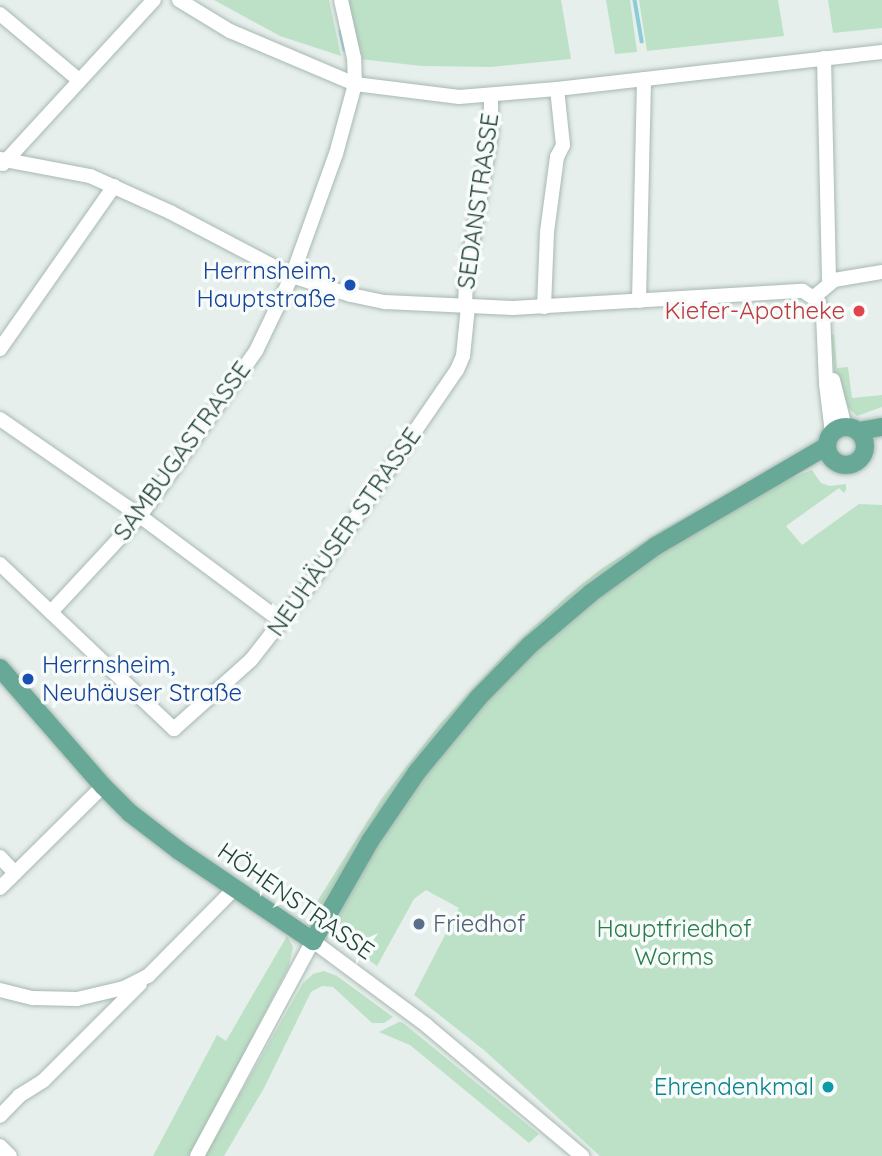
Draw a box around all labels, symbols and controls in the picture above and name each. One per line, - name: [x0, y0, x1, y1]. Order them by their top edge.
- street label: SEDANSTRASSE: [451, 111, 505, 291]
- place label: Herrnsheim, Hauptstraße: [197, 257, 336, 313]
- marker: Herrnsheim, Hauptstraße: [342, 277, 358, 293]
- place label: Kiefer-Apotheke: [664, 297, 845, 325]
- marker: Kiefer-Apotheke: [851, 303, 867, 319]
- street label: SAMBUGASTRASSE: [107, 356, 257, 546]
- street label: NEUHÄUSER STRASSE: [261, 422, 427, 642]
- place label: Herrnsheim, Neuhäuser Straße: [42, 651, 242, 707]
- marker: Herrnsheim, Neuhäuser Straße: [20, 671, 36, 687]
- street label: HÖHENSTRASSE: [212, 836, 380, 966]
- place label: Friedhof: [433, 910, 526, 938]
- park label: Hauptfriedhof Worms: [596, 915, 752, 971]
- marker: Friedhof: [411, 916, 427, 932]
- place label: Ehrendenkmal: [654, 1073, 814, 1101]
- marker: Ehrendenkmal: [820, 1079, 836, 1095]

